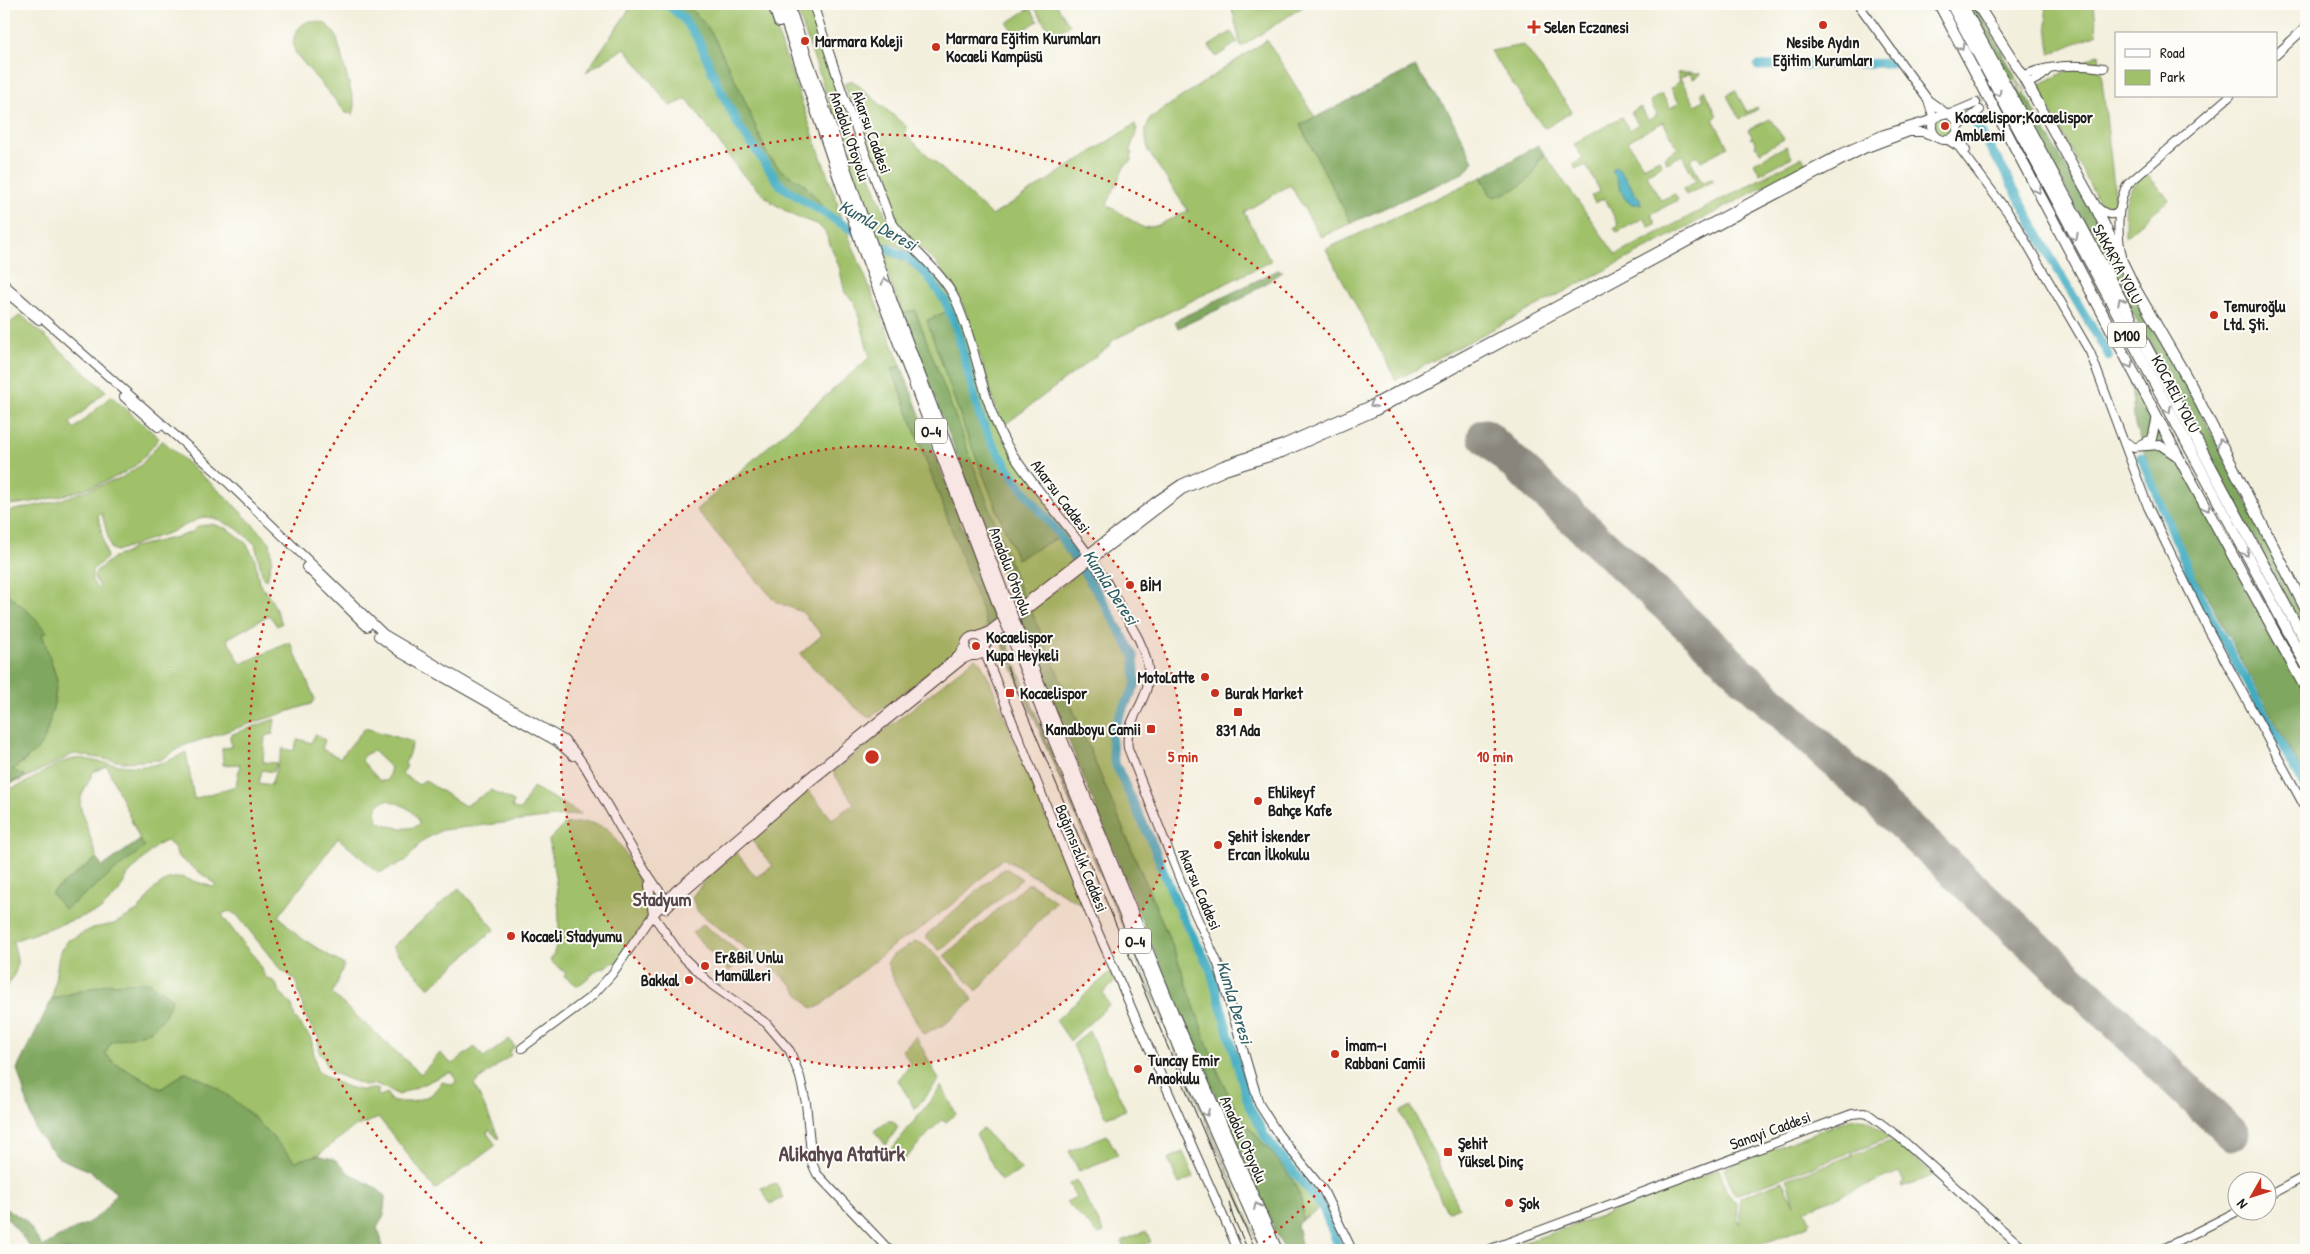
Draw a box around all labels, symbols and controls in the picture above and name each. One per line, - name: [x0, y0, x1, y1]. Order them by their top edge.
- place label: Selen Eczanesi: [1544, 16, 1629, 38]
- marker: Nesibe Aydın Eğitim Kurumları: [1817, 19, 1829, 31]
- marker: Selen Eczanesi: [1528, 21, 1540, 33]
- place label: Marmara Eğitim Kurumları Kocaeli Kampüsü: [946, 27, 1101, 68]
- place label: Marmara Koleji: [815, 30, 903, 52]
- place label: Nesibe Aydın Eğitim Kurumları: [1773, 31, 1873, 72]
- legend: [2115, 32, 2278, 98]
- marker: Marmara Koleji: [799, 35, 811, 47]
- marker: Marmara Eğitim Kurumları Kocaeli Kampüsü: [930, 41, 942, 53]
- one-way arrow: [1955, 42, 1965, 51]
- text: Road: [2160, 42, 2185, 63]
- text: Park: [2160, 66, 2185, 87]
- street label: Akarsu Caddesi: [847, 87, 897, 177]
- street label: Anadolu Otoyolu: [824, 88, 876, 184]
- one-way arrow: [1992, 88, 2002, 97]
- place label: Kocaelispor;Kocaelispor Amblemi: [1955, 106, 2094, 146]
- marker: Kocaelispor;Kocaelispor Amblemi: [1939, 120, 1951, 132]
- one-way arrow: [2032, 185, 2042, 194]
- water label: Kumla Deresi: [835, 193, 923, 258]
- street label: SAKARYA YOLU: [2088, 220, 2148, 308]
- one-way arrow: [2068, 231, 2078, 240]
- one-way arrow: [881, 278, 891, 286]
- place label: Temuroğlu Ltd. Şti.: [2223, 295, 2286, 335]
- one-way arrow: [2117, 298, 2127, 307]
- marker: Temuroğlu Ltd. Şti.: [2208, 309, 2220, 321]
- road number: D100: [2108, 322, 2146, 348]
- street label: KOCAELİ YOLU: [2146, 351, 2206, 437]
- one-way arrow: [2124, 360, 2134, 369]
- one-way arrow: [1369, 398, 1378, 408]
- one-way arrow: [2162, 405, 2172, 414]
- road number: O-4: [915, 418, 947, 444]
- one-way arrow: [2217, 438, 2227, 447]
- street label: Akarsu Caddesi: [1026, 455, 1096, 537]
- one-way arrow: [2200, 503, 2210, 512]
- street label: Anadolu Otoyolu: [984, 524, 1038, 619]
- water label: Kumla Deresi: [1077, 544, 1146, 631]
- one-way arrow: [2239, 548, 2249, 557]
- place label: BİM: [1140, 574, 1162, 596]
- marker: BİM: [1124, 579, 1136, 591]
- place label: Kocaelispor Kupa Heykeli: [986, 626, 1059, 667]
- marker: Kocaelispor Kupa Heykeli: [970, 640, 982, 652]
- place label: MotoLatte: [1137, 666, 1196, 688]
- marker: MotoLatte: [1199, 671, 1211, 683]
- place label: Kocaelispor: [1020, 682, 1088, 705]
- place label: Burak Market: [1225, 682, 1303, 704]
- marker: Kocaelispor: [1004, 687, 1016, 699]
- marker: Burak Market: [1209, 687, 1221, 699]
- marker: 831 Ada: [1232, 706, 1244, 718]
- place label: Kanalboyu Camii: [1046, 718, 1141, 741]
- place label: 831 Ada: [1216, 719, 1261, 741]
- marker: Kanalboyu Camii: [1145, 723, 1157, 735]
- text: 5 min: [1168, 746, 1198, 767]
- text: 10 min: [1477, 746, 1513, 767]
- centre of rings: [863, 748, 881, 766]
- place label: Ehlikeyf Bahçe Kafe: [1268, 781, 1333, 821]
- marker: Ehlikeyf Bahçe Kafe: [1252, 795, 1264, 807]
- street label: Bağımsızlık Caddesi: [1050, 801, 1114, 915]
- place label: Şehit İskender Ercan İlkokulu: [1228, 825, 1311, 865]
- marker: Şehit İskender Ercan İlkokulu: [1212, 839, 1224, 851]
- street label: Akarsu Caddesi: [1173, 845, 1227, 933]
- district label: Stadyum: [633, 886, 691, 913]
- place label: Kocaeli Stadyumu: [521, 925, 623, 948]
- road number: O-4: [1119, 928, 1151, 954]
- marker: Kocaeli Stadyumu: [505, 930, 517, 942]
- place label: Er&Bil Unlu Mamülleri: [715, 946, 784, 986]
- water label: Kumla Deresi: [1211, 957, 1260, 1048]
- marker: Er&Bil Unlu Mamülleri: [699, 960, 711, 972]
- place label: Bakkal: [641, 969, 680, 991]
- marker: Bakkal: [683, 974, 695, 986]
- place label: İmam-ı Rabbani Camii: [1345, 1034, 1426, 1074]
- marker: İmam-ı Rabbani Camii: [1329, 1048, 1341, 1060]
- place label: Tuncay Emir Anaokulu: [1147, 1049, 1221, 1089]
- marker: Tuncay Emir Anaokulu: [1132, 1063, 1144, 1075]
- street label: Anadolu Otoyolu: [1215, 1092, 1273, 1187]
- street label: Sanayi Caddesi: [1726, 1105, 1814, 1155]
- one-way arrow: [1200, 1108, 1211, 1117]
- place label: Şehit Yüksel Dinç: [1458, 1132, 1524, 1172]
- district label: Alikahya Atatürk: [779, 1139, 905, 1169]
- marker: Şehit Yüksel Dinç: [1442, 1146, 1454, 1158]
- north arrow: [2228, 1172, 2278, 1222]
- place label: Şok: [1519, 1192, 1540, 1214]
- text: N: [2231, 1195, 2251, 1213]
- marker: Şok: [1503, 1197, 1515, 1209]
- one-way arrow: [1253, 1202, 1264, 1211]

